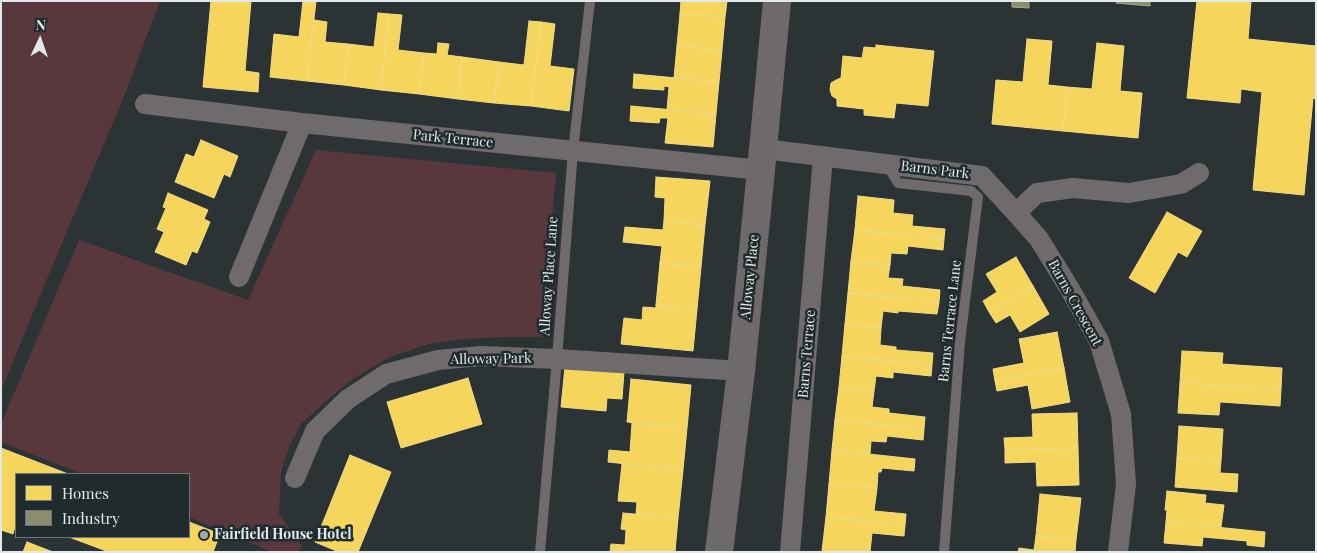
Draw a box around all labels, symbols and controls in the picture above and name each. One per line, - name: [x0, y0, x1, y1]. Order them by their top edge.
- north arrow: [15, 15, 65, 65]
- text: N: [35, 15, 46, 34]
- street label: Park Terrace: [412, 126, 494, 152]
- street label: Barns Park: [900, 157, 970, 183]
- street label: Alloway Place Lane: [536, 216, 562, 336]
- street label: Alloway Place: [737, 234, 763, 320]
- street label: Barns Crescent: [1044, 257, 1106, 349]
- street label: Barns Terrace Lane: [935, 259, 965, 383]
- street label: Barns Terrace: [795, 309, 819, 399]
- street label: Alloway Park: [450, 350, 532, 368]
- legend: [15, 473, 190, 538]
- text: Homes: [62, 483, 109, 503]
- text: Industry: [62, 508, 120, 528]
- place label: Fairfield House Hotel: [214, 527, 352, 543]
- marker: Fairfield House Hotel: [198, 529, 210, 541]

